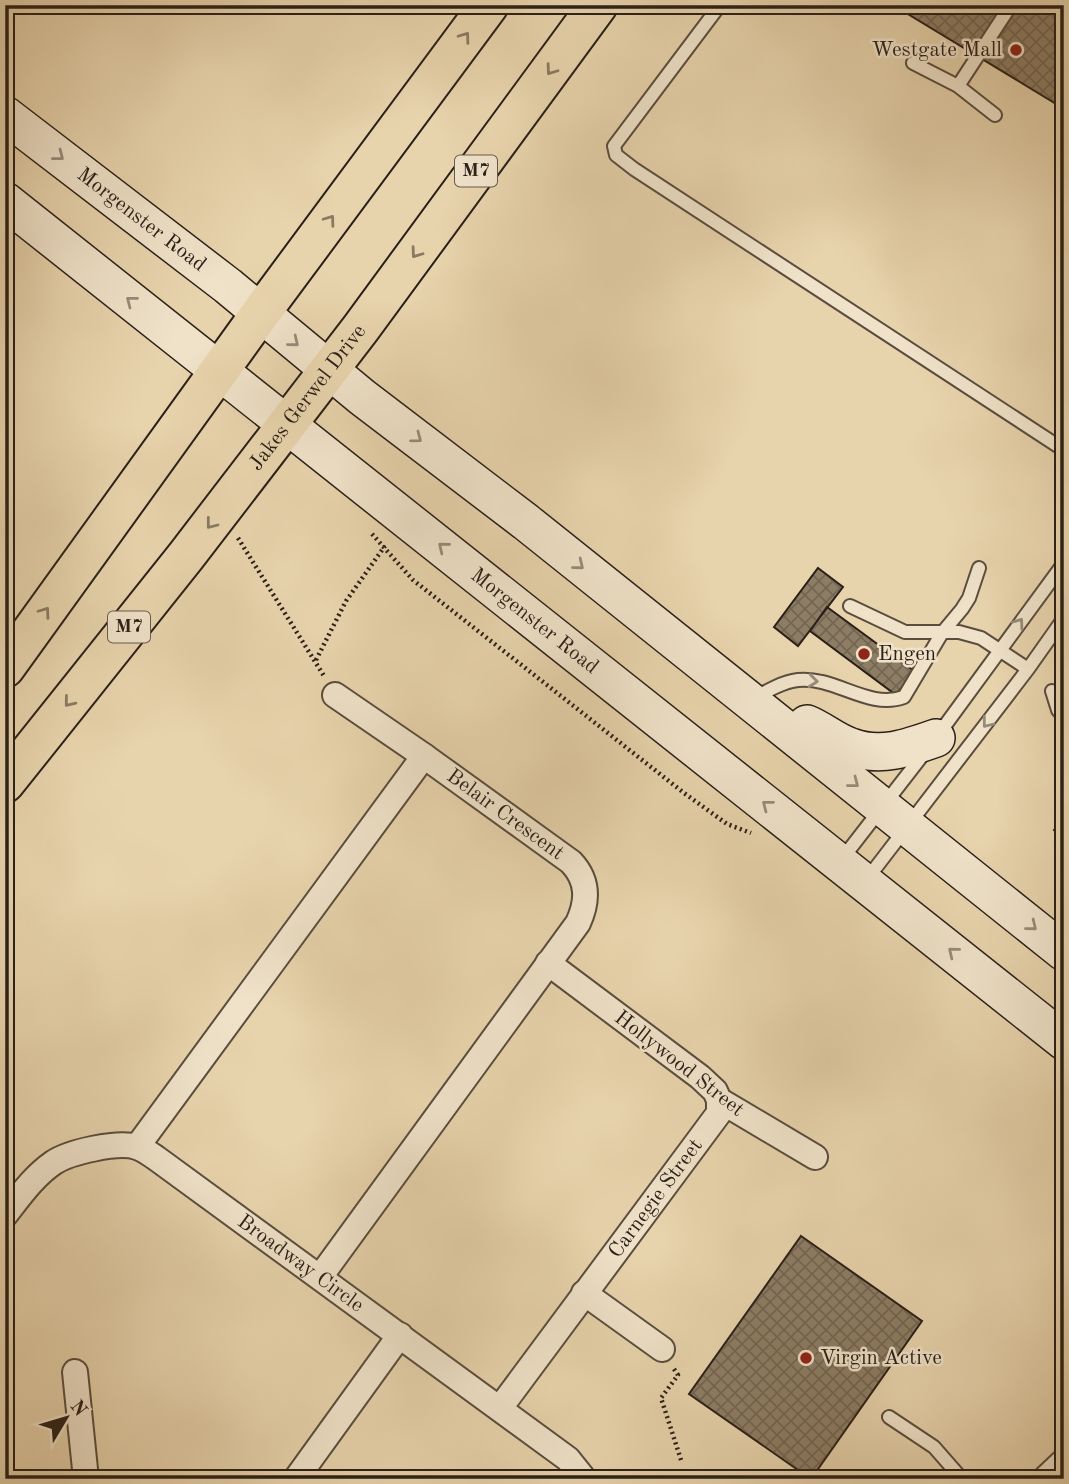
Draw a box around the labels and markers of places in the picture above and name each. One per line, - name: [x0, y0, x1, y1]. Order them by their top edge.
- place label: Westgate Mall: [872, 40, 1002, 61]
- marker: Westgate Mall: [1008, 42, 1024, 58]
- place label: Engen: [878, 644, 936, 665]
- marker: Engen: [856, 646, 872, 662]
- place label: Virgin Active: [820, 1348, 942, 1369]
- marker: Virgin Active: [798, 1350, 814, 1366]

